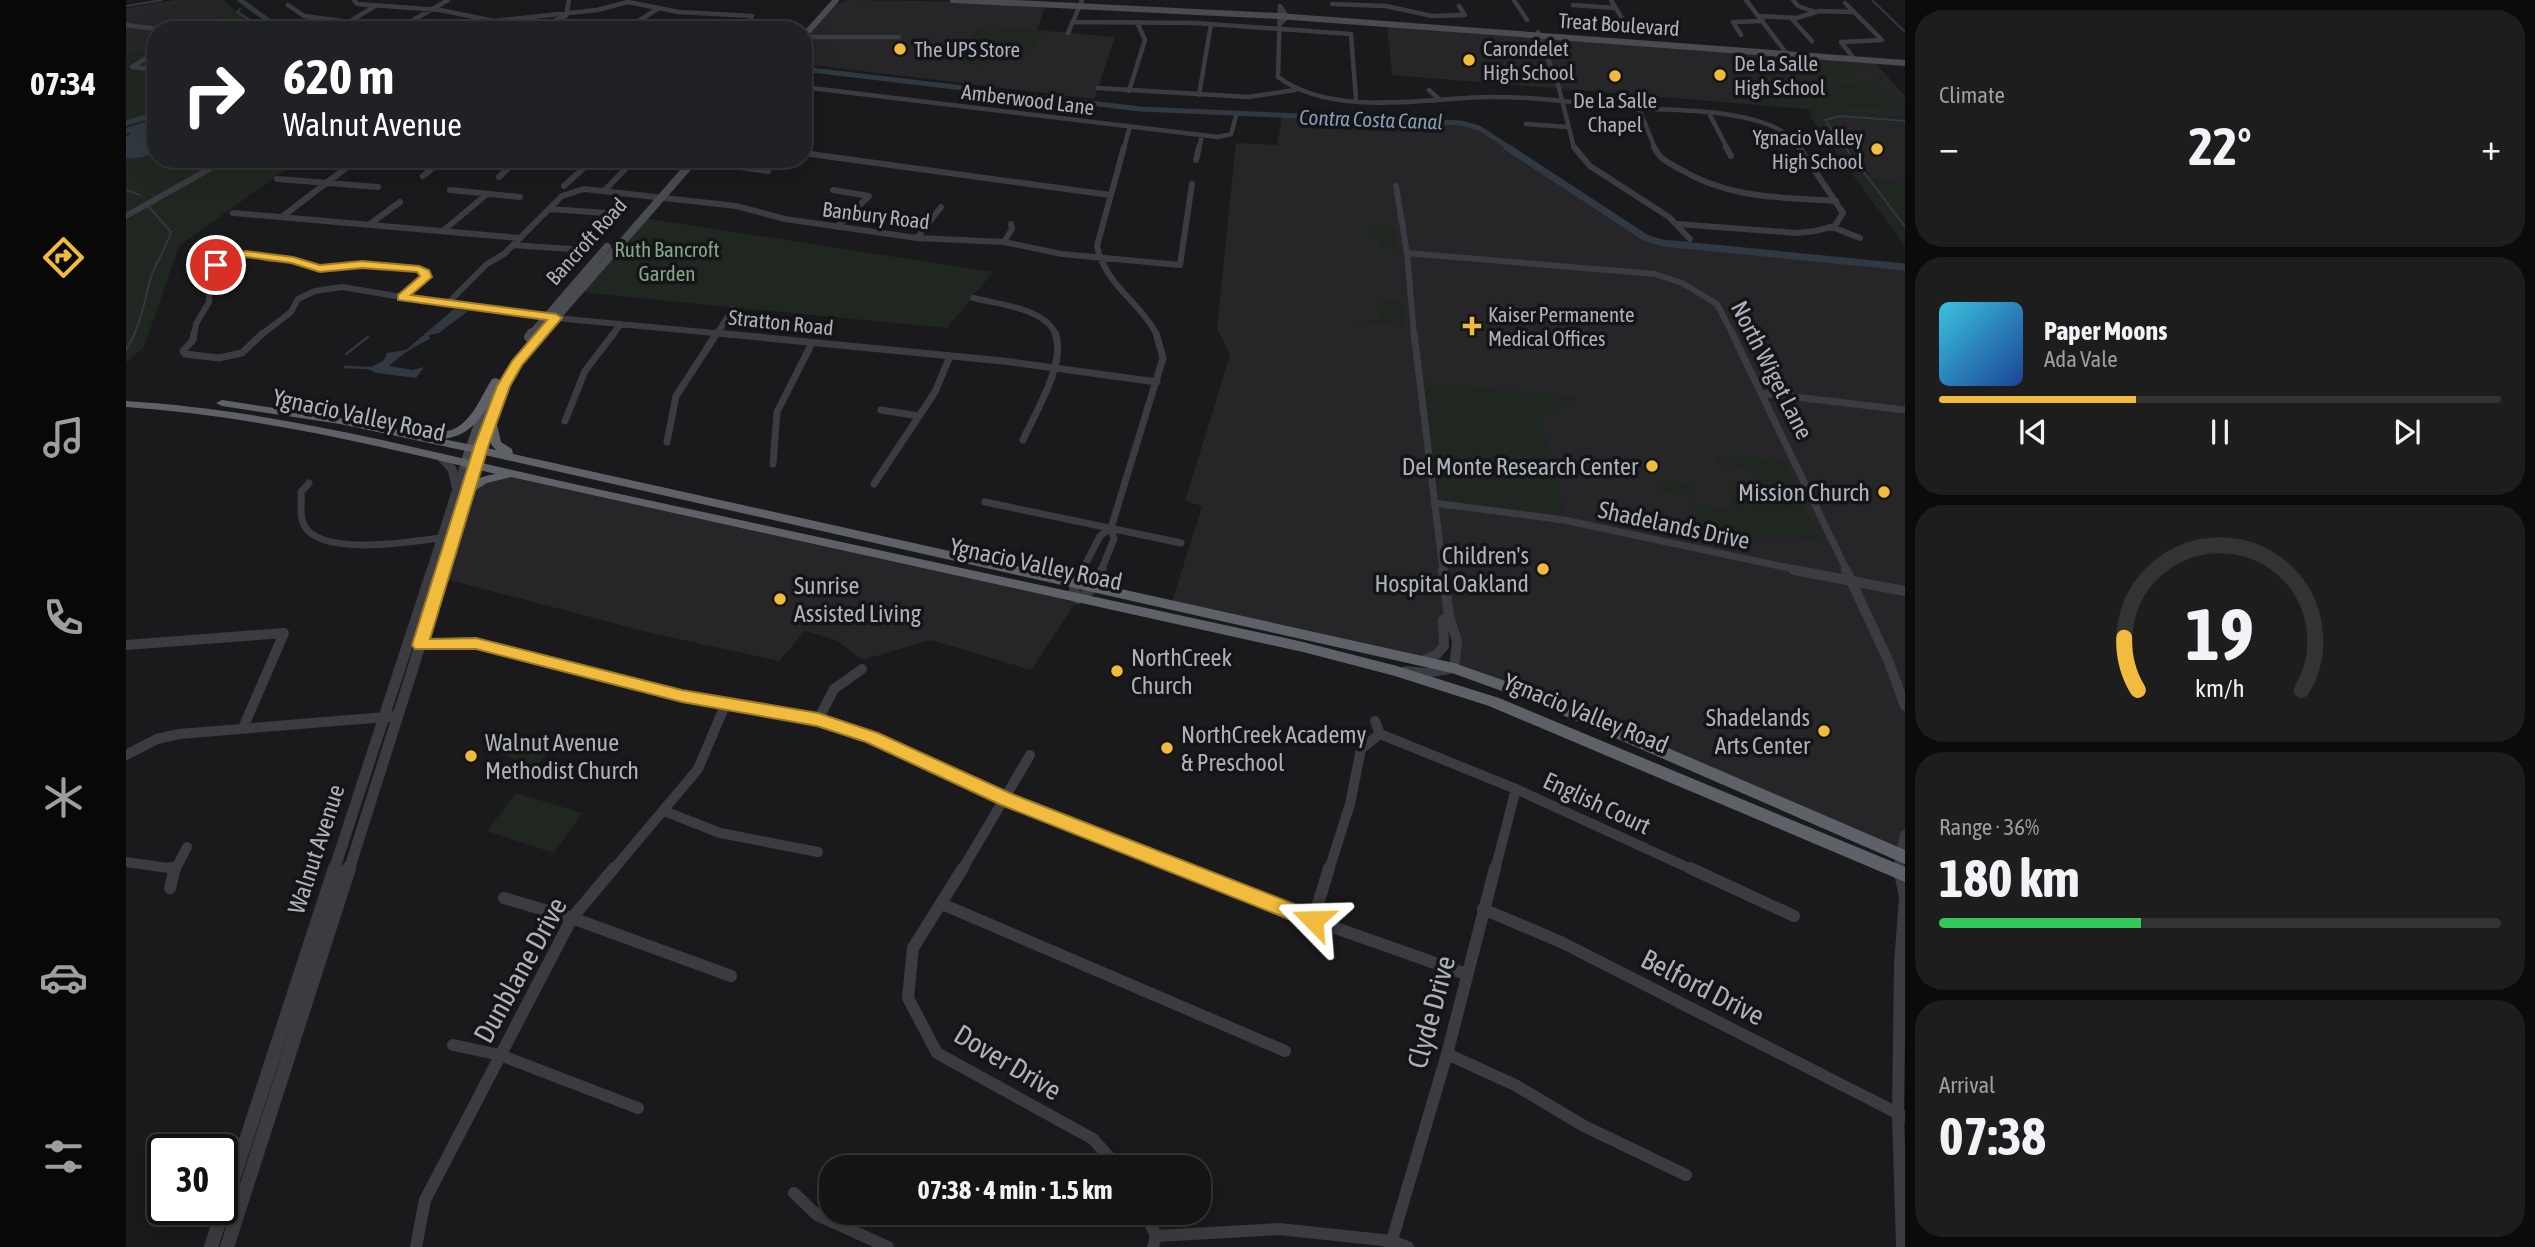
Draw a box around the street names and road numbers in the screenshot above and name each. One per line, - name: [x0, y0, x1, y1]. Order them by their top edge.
- street label: Treat Boulevard: [1558, 8, 1680, 40]
- street label: Amberwood Lane: [960, 79, 1096, 119]
- street label: Bancroft Road: [541, 193, 631, 289]
- street label: Banbury Road: [821, 197, 931, 233]
- street label: North Wiget Lane: [1726, 297, 1818, 443]
- street label: Stratton Road: [727, 305, 835, 339]
- street label: Ygnacio Valley Road: [270, 384, 448, 446]
- street label: Shadelands Drive: [1596, 496, 1752, 554]
- street label: Ygnacio Valley Road: [947, 533, 1125, 595]
- street label: Ygnacio Valley Road: [1500, 668, 1672, 758]
- street label: English Court: [1539, 766, 1655, 840]
- street label: Walnut Avenue: [282, 781, 350, 917]
- street label: Dunblane Drive: [467, 892, 573, 1048]
- street label: Belford Drive: [1636, 942, 1770, 1032]
- street label: Clyde Drive: [1401, 952, 1461, 1072]
- street label: Dover Drive: [949, 1018, 1067, 1106]

